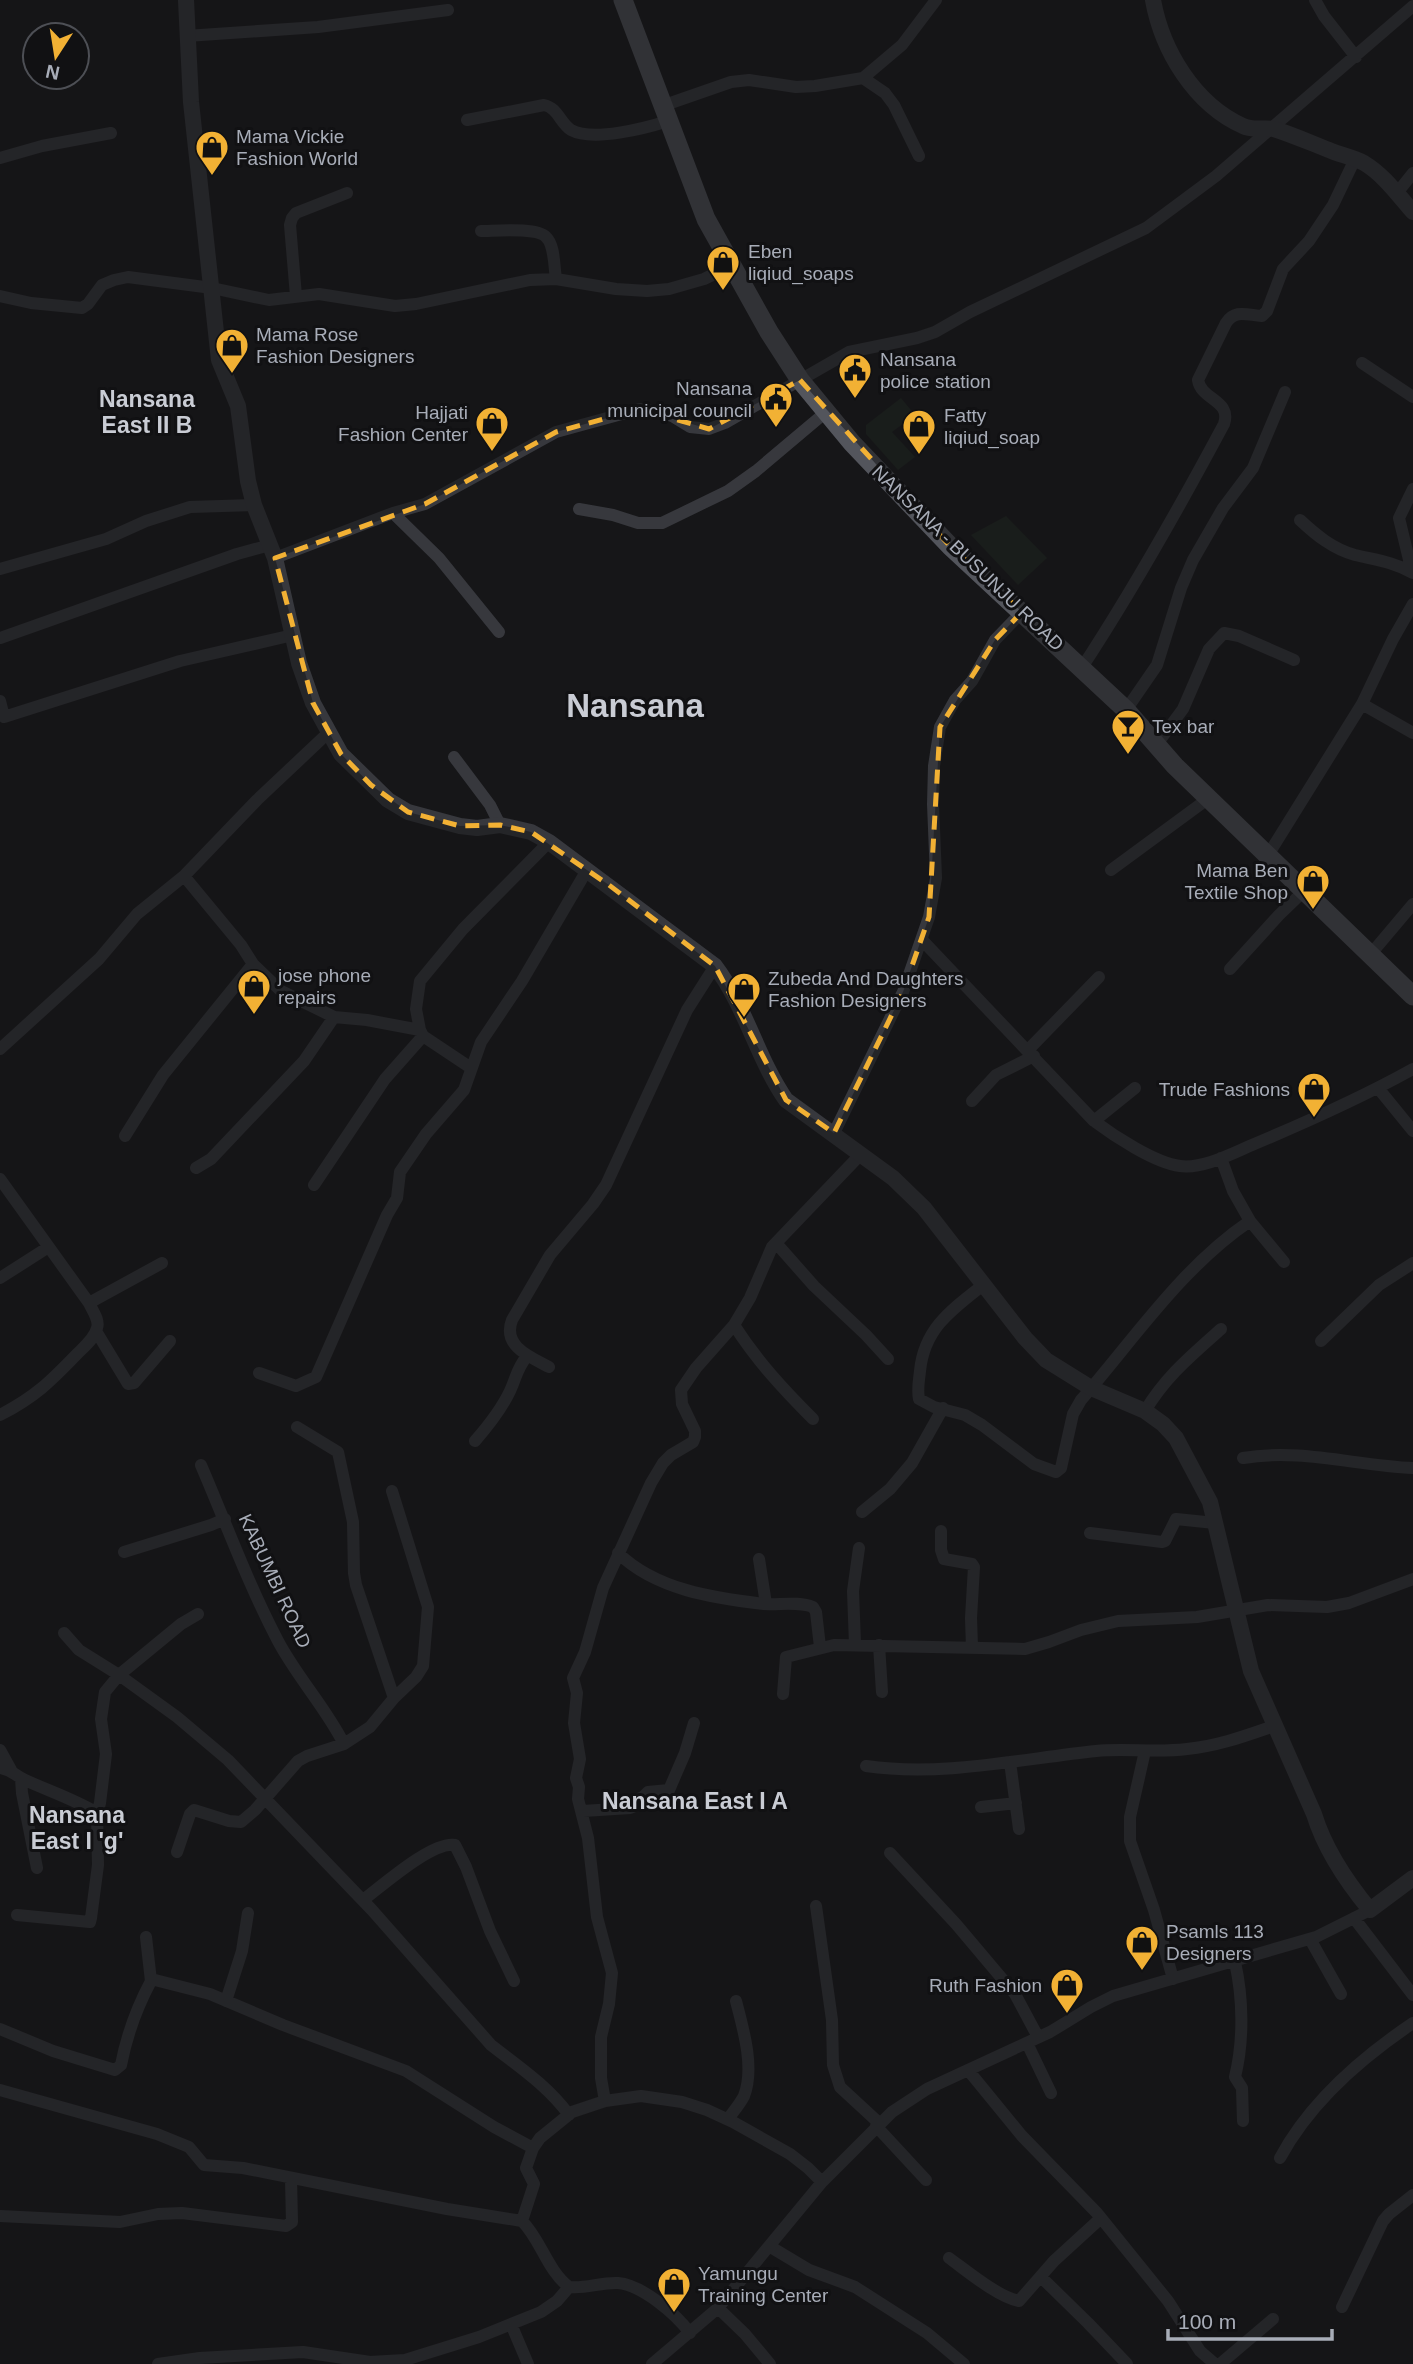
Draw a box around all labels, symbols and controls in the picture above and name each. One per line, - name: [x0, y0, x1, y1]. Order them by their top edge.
- north arrow: [21, 21, 91, 91]
- text: N: [44, 60, 61, 84]
- place label: Mama Vickie Fashion World: [236, 126, 358, 169]
- shop icon: Mama Vickie Fashion World: [193, 128, 231, 177]
- place label: Eben liqiud_soaps: [748, 241, 854, 285]
- shop icon: Eben liqiud_soaps: [704, 243, 742, 292]
- place label: Mama Rose Fashion Designers: [256, 324, 414, 367]
- shop icon: Mama Rose Fashion Designers: [213, 326, 251, 375]
- place label: Nansana police station: [880, 349, 991, 392]
- public building icon: Nansana police station: [836, 351, 874, 400]
- place label: Nansana municipal council: [607, 378, 752, 421]
- public building icon: Nansana municipal council: [757, 380, 795, 429]
- district label: Nansana East II B: [99, 386, 195, 438]
- place label: Hajjati Fashion Center: [338, 402, 469, 445]
- shop icon: Hajjati Fashion Center: [473, 404, 511, 453]
- place label: Fatty liqiud_soap: [944, 405, 1040, 449]
- shop icon: Fatty liqiud_soap: [900, 407, 938, 456]
- street label: NANSANA - BUSUNJU ROAD: [868, 461, 1068, 655]
- district label: Nansana: [566, 687, 704, 724]
- bar icon: Tex bar: [1109, 707, 1147, 756]
- place label: Tex bar: [1152, 716, 1215, 737]
- place label: Mama Ben Textile Shop: [1184, 860, 1288, 903]
- shop icon: Mama Ben Textile Shop: [1294, 862, 1332, 911]
- place label: jose phone repairs: [277, 965, 371, 1008]
- shop icon: jose phone repairs: [235, 967, 273, 1016]
- place label: Zubeda And Daughters Fashion Designers: [768, 968, 963, 1011]
- shop icon: Zubeda And Daughters Fashion Designers: [725, 970, 763, 1019]
- shop icon: Trude Fashions: [1295, 1070, 1333, 1119]
- place label: Trude Fashions: [1159, 1079, 1290, 1100]
- street label: KABUMBI ROAD: [235, 1511, 315, 1651]
- district label: Nansana East I A: [602, 1788, 788, 1814]
- district label: Nansana East I 'g': [29, 1802, 125, 1854]
- place label: Psamls 113 Designers: [1166, 1921, 1264, 1964]
- shop icon: Psamls 113 Designers: [1123, 1923, 1161, 1972]
- shop icon: Ruth Fashion: [1048, 1966, 1086, 2015]
- place label: Ruth Fashion: [929, 1975, 1042, 1996]
- place label: Yamungu Training Center: [698, 2263, 829, 2306]
- shop icon: Yamungu Training Center: [655, 2265, 693, 2314]
- scale bar: [1168, 2298, 1332, 2342]
- text: 100 m: [1178, 2310, 1236, 2333]

